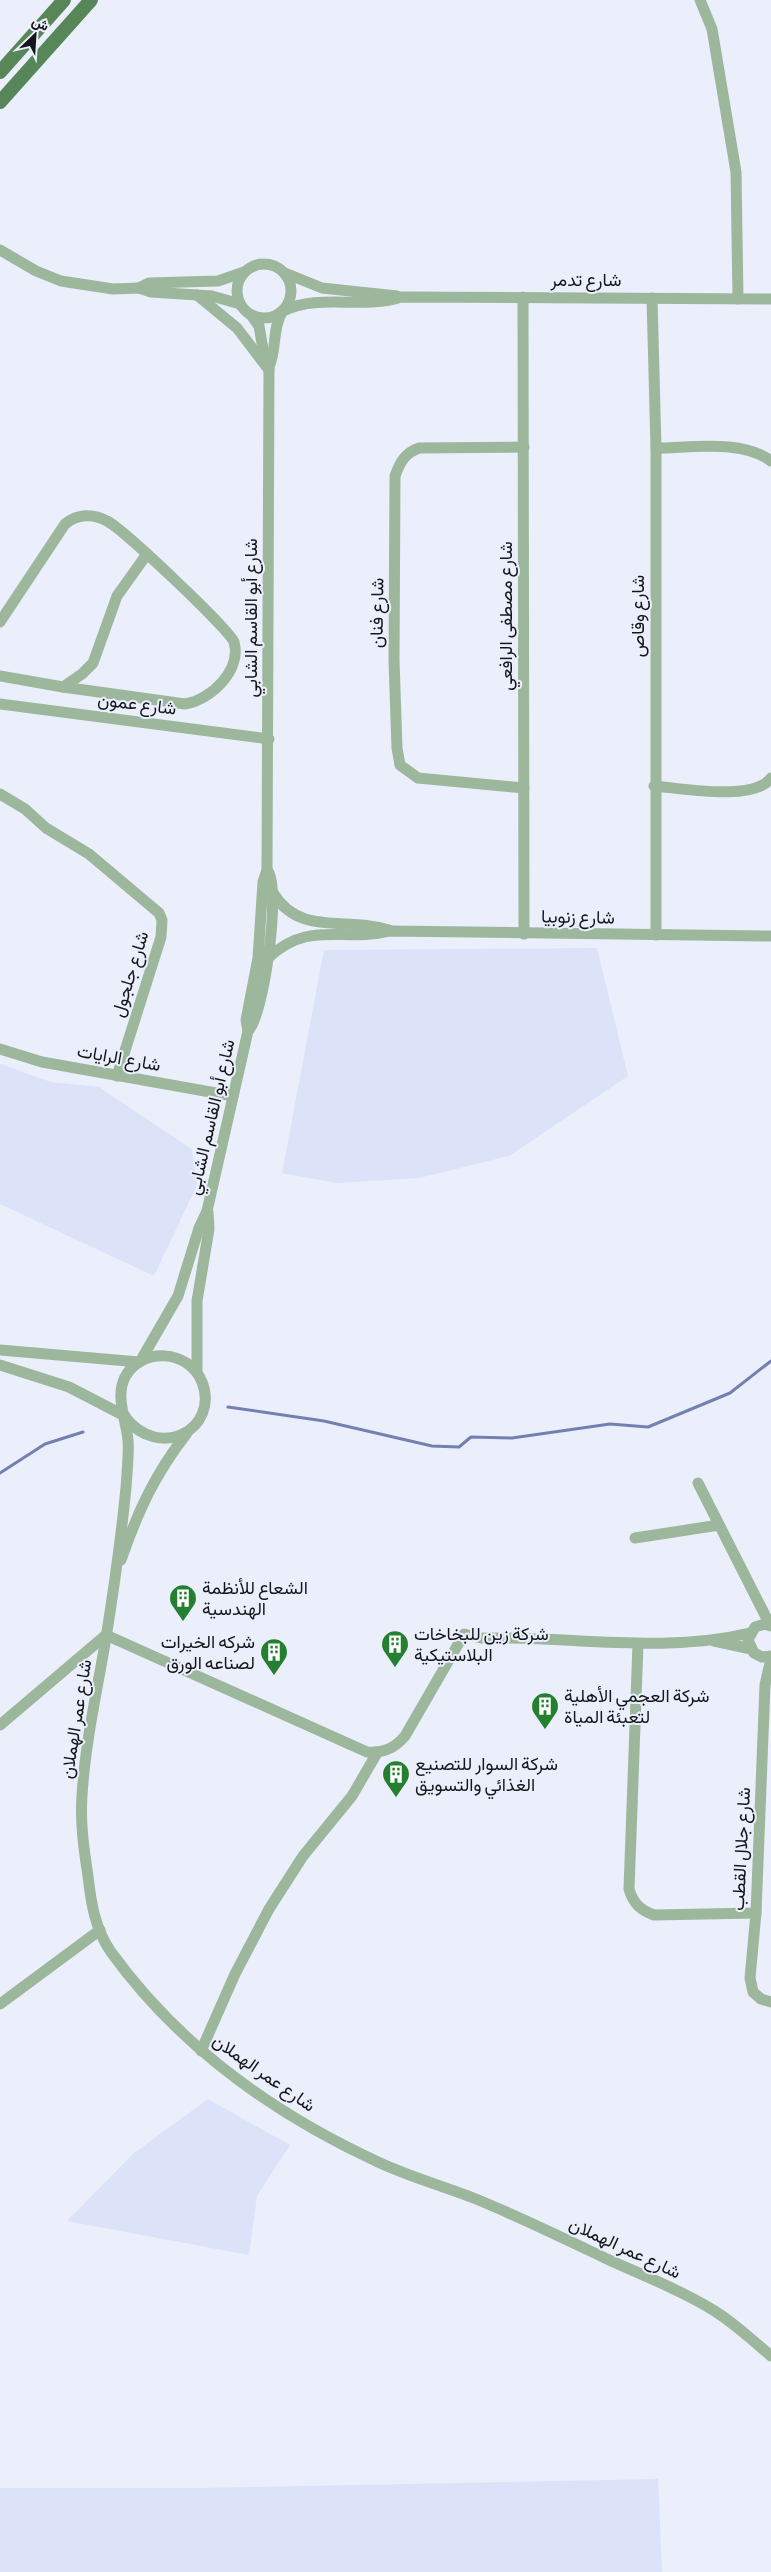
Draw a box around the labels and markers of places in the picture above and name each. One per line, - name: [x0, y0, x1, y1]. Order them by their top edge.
- place label: الشعاع للأنظمة الهندسية: [202, 1578, 308, 1620]
- building icon: الشعاع للأنظمة الهندسية: [168, 1583, 198, 1622]
- place label: شركة زين للبخاخات البلاستيكية: [414, 1626, 549, 1665]
- building icon: شركة زين للبخاخات البلاستيكية: [380, 1629, 410, 1668]
- place label: شركه الخيرات لصناعه الورق: [161, 1634, 255, 1674]
- building icon: شركه الخيرات لصناعه الورق: [259, 1637, 289, 1676]
- place label: شركة العجمي الأهلية لتعبئة المياة: [564, 1686, 709, 1727]
- building icon: شركة العجمي الأهلية لتعبئة المياة: [530, 1691, 560, 1730]
- place label: شركة السوار للتصنيع الغذائي والتسويق: [415, 1756, 558, 1800]
- building icon: شركة السوار للتصنيع الغذائي والتسويق: [381, 1759, 411, 1798]

